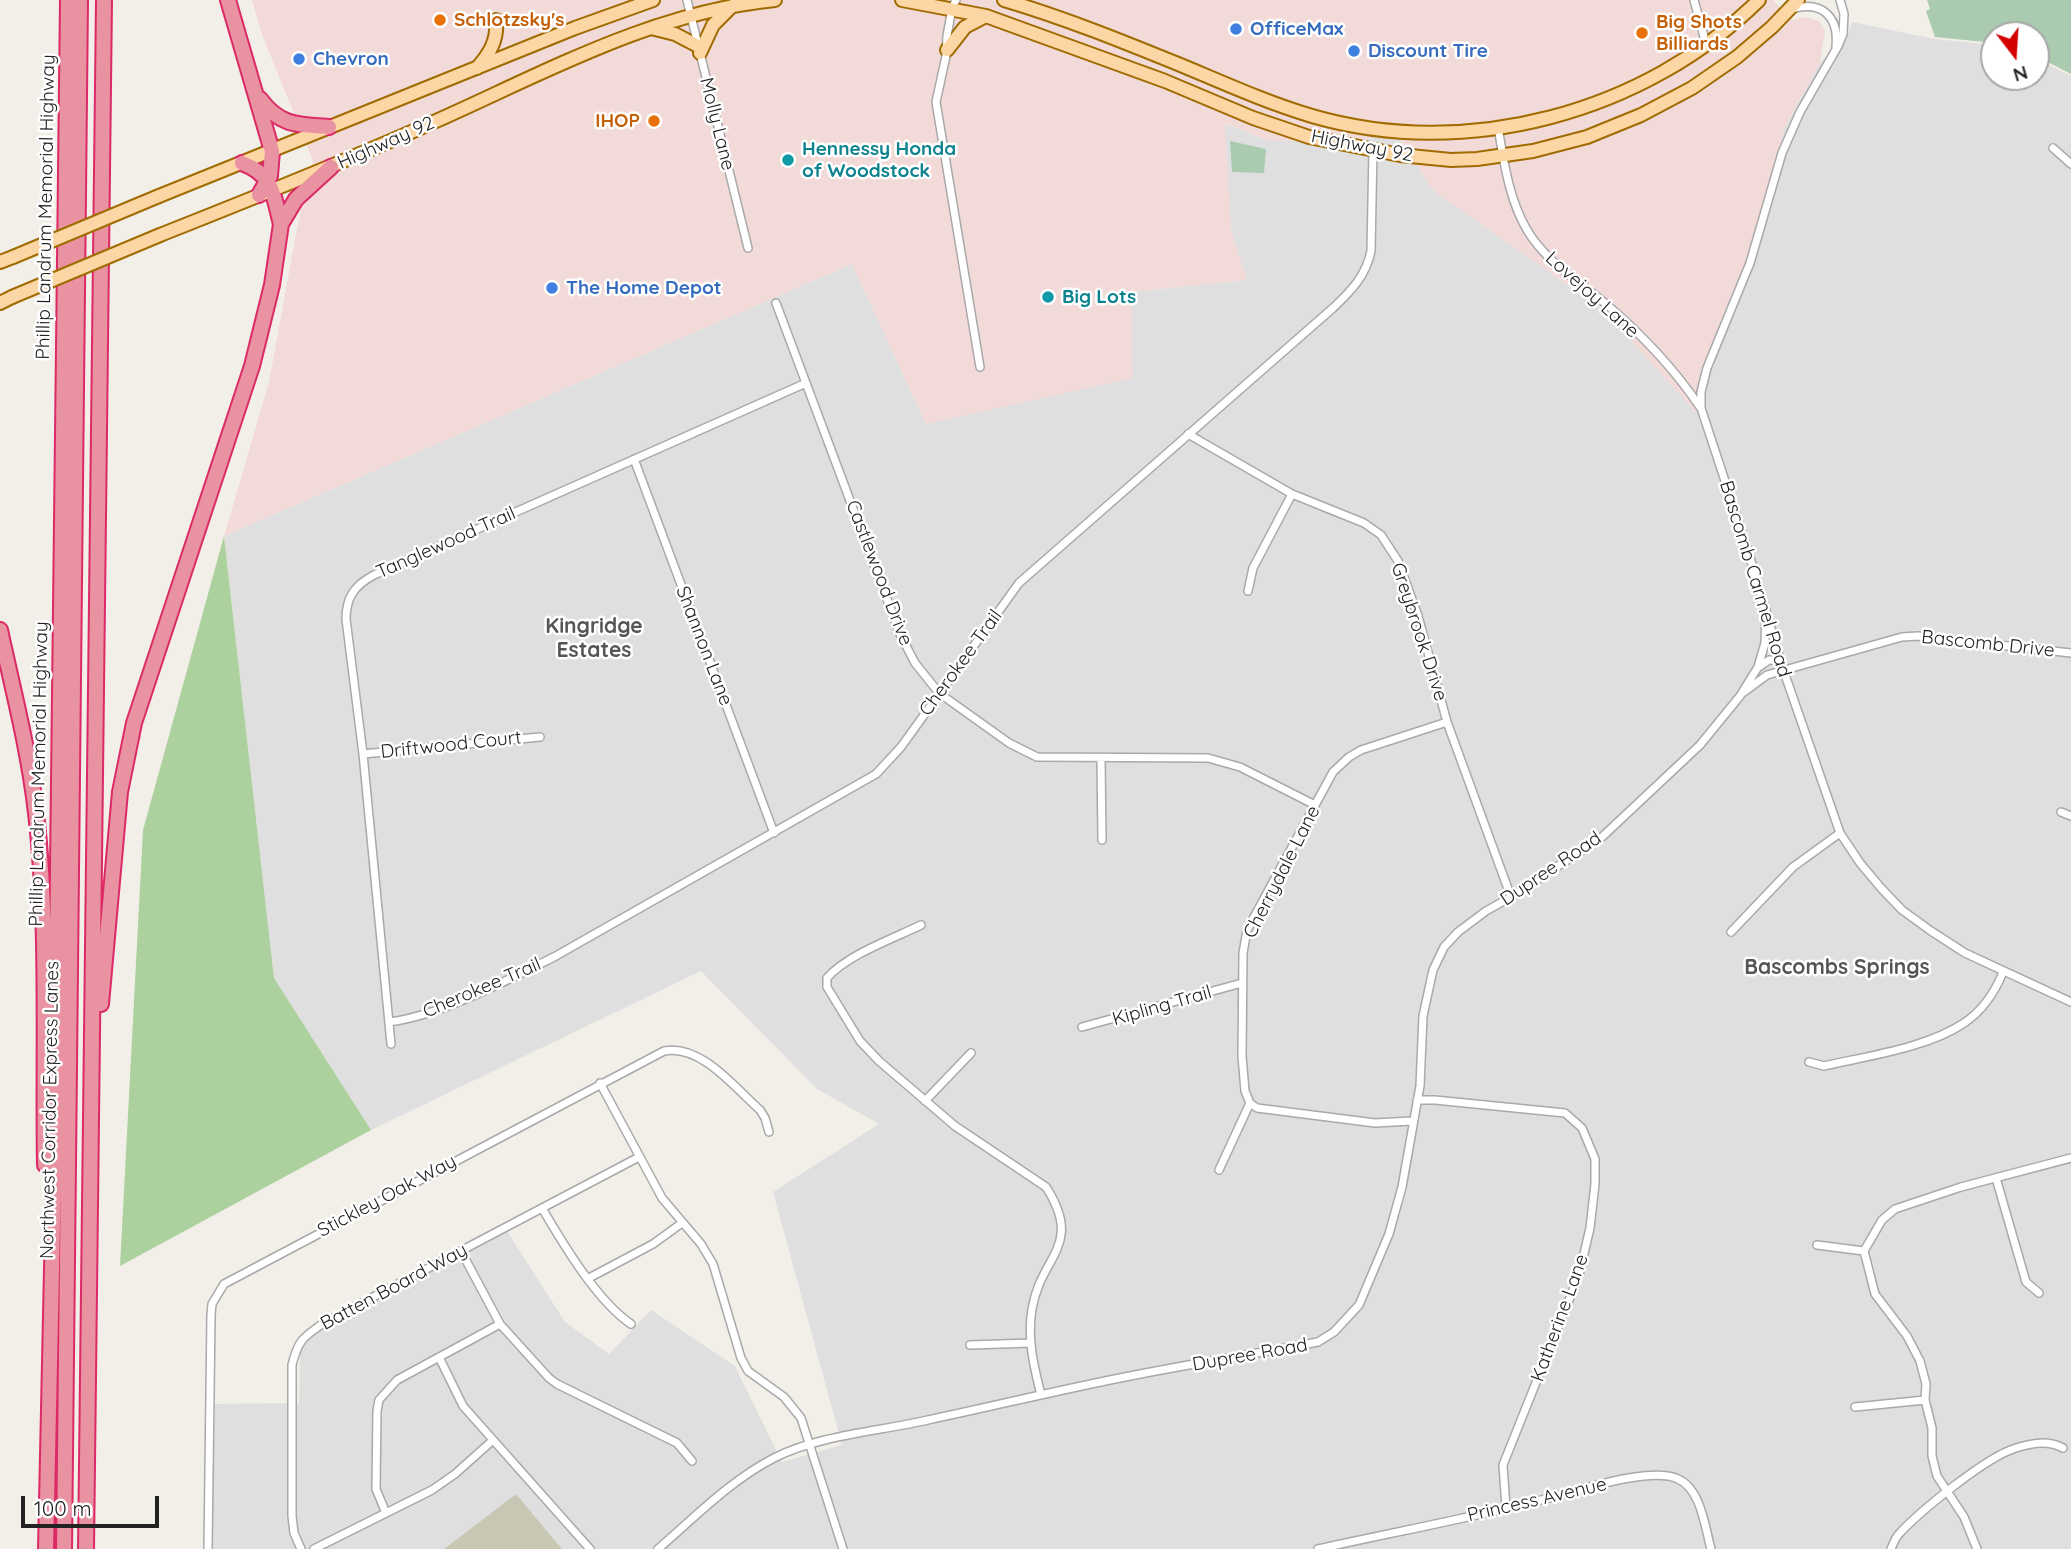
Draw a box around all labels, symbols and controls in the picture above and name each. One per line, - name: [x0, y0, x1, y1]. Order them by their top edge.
- place label: Schlotzsky's: [454, 9, 564, 31]
- place label: Big Shots Billiards: [1656, 11, 1742, 55]
- marker: Schlotzsky's: [432, 12, 448, 28]
- place label: OfficeMax: [1250, 18, 1343, 40]
- marker: OfficeMax: [1228, 21, 1244, 37]
- north arrow: [1980, 21, 2050, 91]
- marker: Big Shots Billiards: [1634, 25, 1650, 41]
- place label: Discount Tire: [1368, 40, 1488, 62]
- marker: Discount Tire: [1346, 43, 1362, 59]
- place label: Chevron: [313, 48, 389, 70]
- marker: Chevron: [291, 51, 307, 67]
- street label: Phillip Landrum Memorial Highway: [32, 54, 60, 360]
- text: N: [2010, 61, 2031, 88]
- street label: Molly Lane: [694, 75, 740, 173]
- place label: IHOP: [595, 110, 640, 132]
- street label: Highway 92: [334, 112, 438, 174]
- marker: IHOP: [646, 113, 662, 129]
- street label: Highway 92: [1309, 125, 1415, 167]
- place label: Hennessy Honda of Woodstock: [802, 138, 956, 182]
- marker: Hennessy Honda of Woodstock: [780, 152, 796, 168]
- street label: Lovejoy Lane: [1540, 247, 1644, 343]
- place label: The Home Depot: [566, 277, 722, 299]
- marker: The Home Depot: [544, 280, 560, 296]
- place label: Big Lots: [1062, 286, 1136, 308]
- marker: Big Lots: [1040, 289, 1056, 305]
- street label: Bascomb Carmel Road: [1714, 478, 1796, 680]
- street label: Castlewood Drive: [841, 497, 917, 649]
- street label: Tanglewood Trail: [373, 502, 519, 584]
- street label: Greybrook Drive: [1386, 560, 1452, 704]
- street label: Shannon Lane: [671, 583, 737, 709]
- street label: Cherokee Trail: [915, 605, 1007, 721]
- district label: Kingridge Estates: [545, 614, 643, 664]
- street label: Phillip Landrum Memorial Highway: [25, 621, 53, 927]
- street label: Bascomb Drive: [1920, 626, 2056, 662]
- street label: Driftwood Court: [379, 726, 523, 764]
- street label: Cherrydale Lane: [1239, 802, 1325, 942]
- street label: Dupree Road: [1496, 827, 1606, 911]
- street label: Cherokee Trail: [420, 953, 544, 1023]
- district label: Bascombs Springs: [1744, 955, 1930, 981]
- street label: Northwest Corridor Express Lanes: [36, 961, 64, 1259]
- street label: Kipling Trail: [1110, 981, 1214, 1031]
- street label: Stickley Oak Way: [314, 1150, 460, 1242]
- street label: Batten Board Way: [317, 1239, 471, 1335]
- street label: Katherine Lane: [1526, 1251, 1594, 1385]
- street label: Dupree Road: [1191, 1334, 1309, 1376]
- street label: Princess Avenue: [1465, 1473, 1609, 1527]
- scale bar: [24, 1482, 163, 1526]
- text: 100 m: [34, 1495, 92, 1521]

